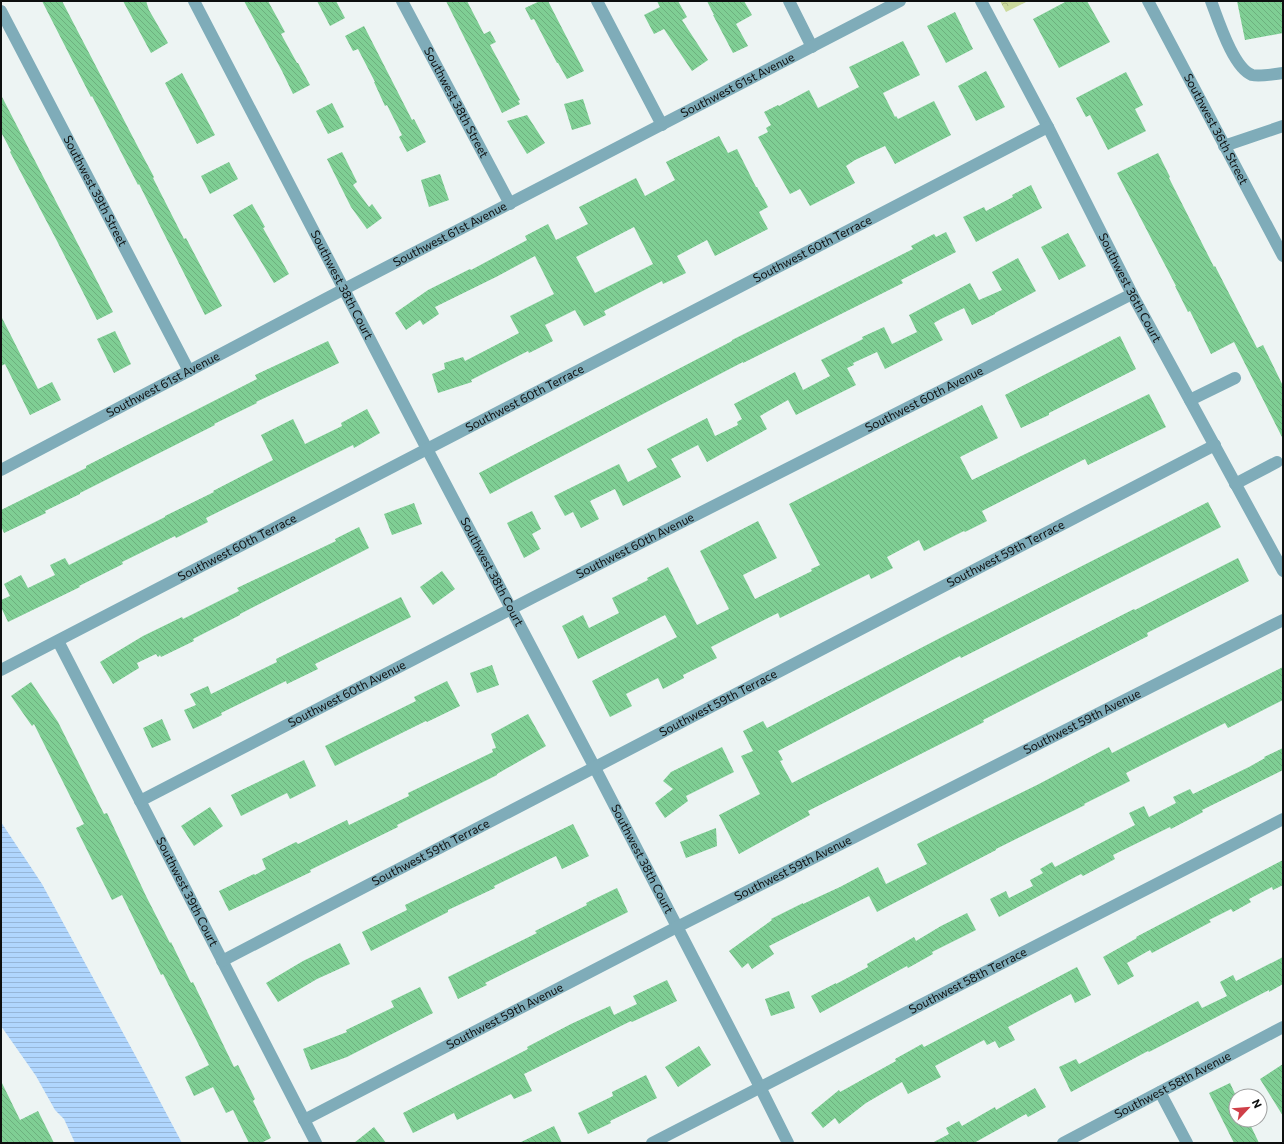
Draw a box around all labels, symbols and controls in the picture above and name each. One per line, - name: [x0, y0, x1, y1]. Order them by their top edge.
- street label: Southwest 38th Street: [422, 44, 492, 160]
- street label: Southwest 61st Avenue: [678, 49, 796, 120]
- street label: Southwest 36th Street: [1182, 71, 1252, 186]
- street label: Southwest 39th Street: [61, 133, 131, 248]
- street label: Southwest 61st Avenue: [390, 198, 509, 269]
- street label: Southwest 60th Terrace: [750, 212, 873, 285]
- street label: Southwest 38th Court: [308, 227, 377, 341]
- street label: Southwest 36th Court: [1096, 230, 1165, 344]
- street label: Southwest 61st Avenue: [103, 348, 221, 419]
- street label: Southwest 60th Terrace: [463, 361, 586, 434]
- street label: Southwest 60th Avenue: [862, 363, 985, 434]
- street label: Southwest 60th Avenue: [573, 509, 696, 581]
- street label: Southwest 60th Terrace: [175, 510, 298, 583]
- street label: Southwest 38th Court: [458, 515, 527, 628]
- street label: Southwest 59th Terrace: [944, 517, 1066, 589]
- street label: Southwest 60th Avenue: [285, 657, 408, 729]
- street label: Southwest 59th Terrace: [656, 666, 779, 739]
- street label: Southwest 59th Avenue: [1021, 685, 1142, 756]
- street label: Southwest 38th Court: [609, 802, 677, 916]
- street label: Southwest 59th Terrace: [369, 815, 491, 888]
- street label: Southwest 59th Avenue: [732, 832, 853, 903]
- street label: Southwest 39th Court: [154, 834, 222, 948]
- street label: Southwest 58th Terrace: [906, 944, 1029, 1016]
- street label: Southwest 59th Avenue: [444, 979, 565, 1051]
- street label: Southwest 58th Avenue: [1112, 1048, 1233, 1121]
- north arrow: [1228, 1088, 1268, 1128]
- text: N: [1250, 1097, 1265, 1110]

